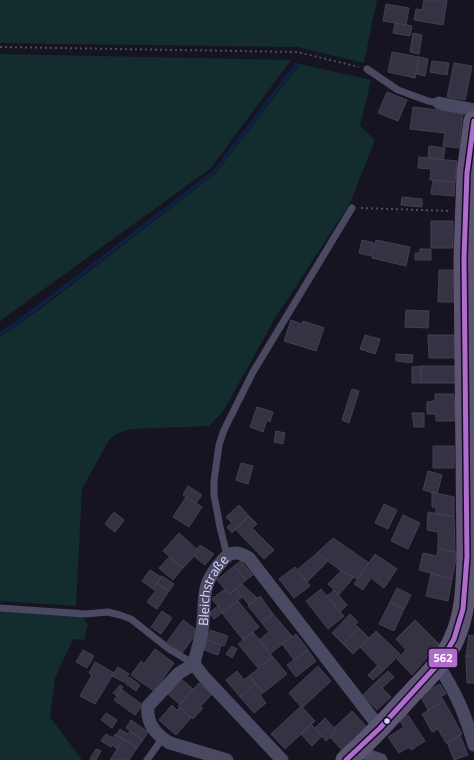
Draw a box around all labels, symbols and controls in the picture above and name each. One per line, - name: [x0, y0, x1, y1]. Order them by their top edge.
- street label: Bleichstraße: [194, 551, 233, 627]
- line badge: 562: [428, 648, 458, 668]
- text: 562: [434, 650, 452, 665]
- unlabelled marker: [382, 716, 392, 726]

